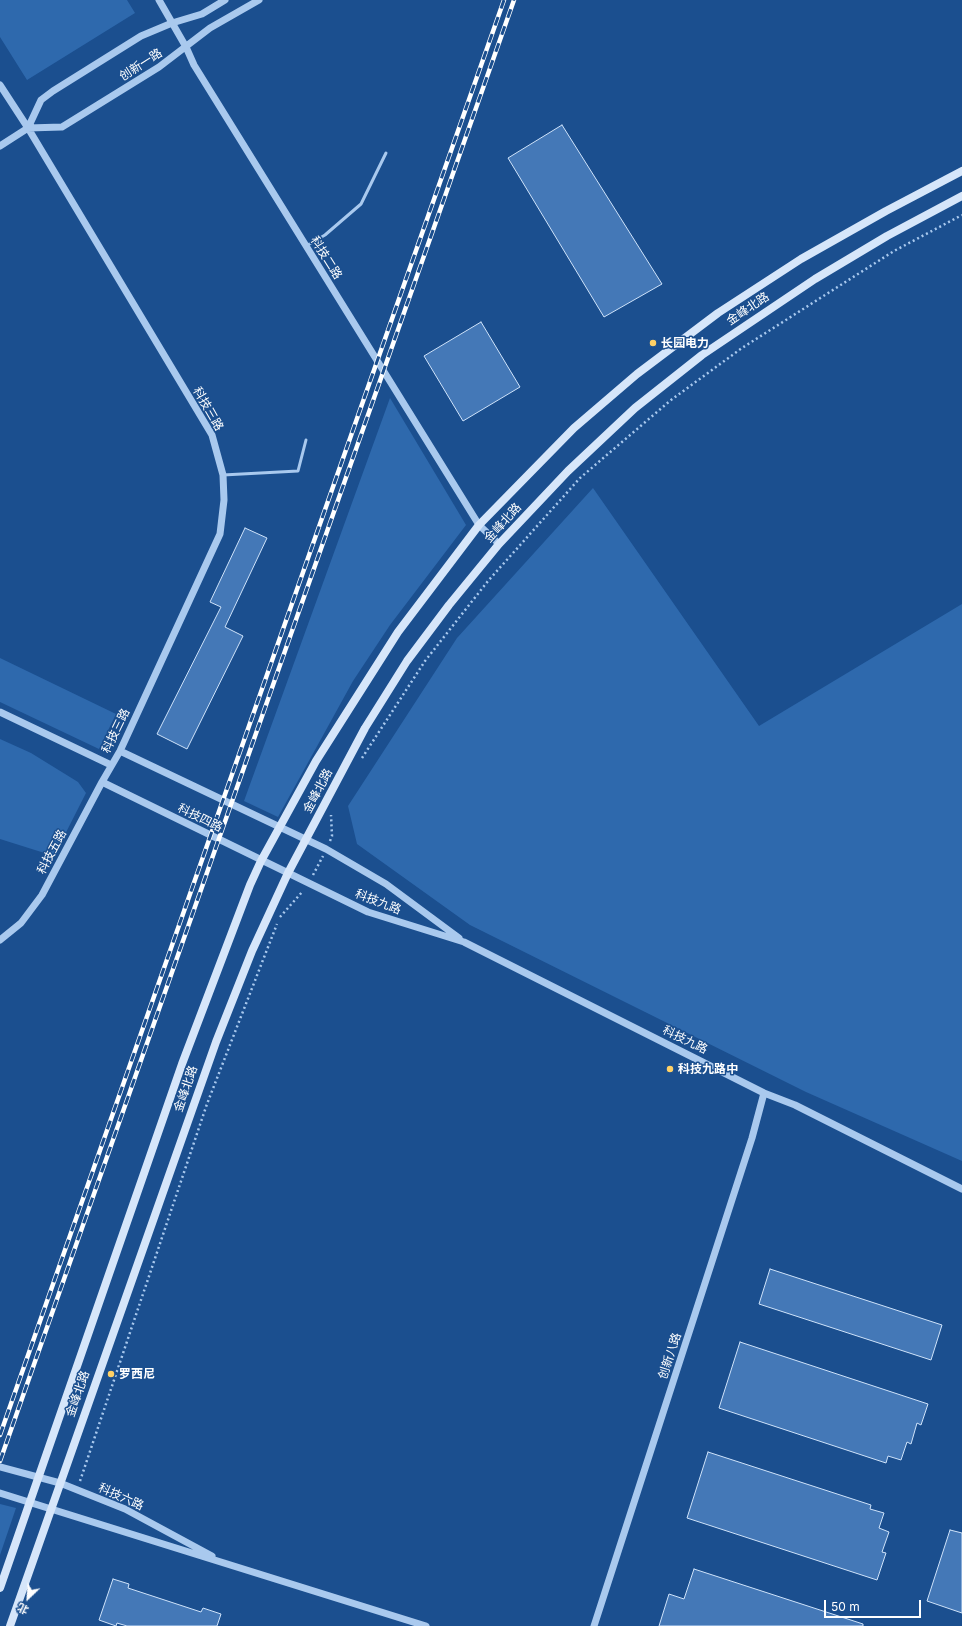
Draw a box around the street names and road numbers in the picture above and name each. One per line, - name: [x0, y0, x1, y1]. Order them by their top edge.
- street label: 创新一路: [117, 46, 165, 84]
- street label: 科技二路: [307, 234, 345, 282]
- street label: 金峰北路: [724, 290, 772, 328]
- street label: 科技三路: [190, 385, 226, 433]
- street label: 金峰北路: [482, 500, 524, 546]
- street label: 科技三路: [99, 706, 133, 756]
- street label: 金峰北路: [300, 766, 336, 816]
- street label: 科技四路: [175, 801, 225, 835]
- street label: 科技五路: [34, 827, 70, 877]
- street label: 科技九路: [353, 887, 403, 917]
- street label: 科技九路: [660, 1023, 710, 1057]
- street label: 金峰北路: [171, 1064, 201, 1114]
- street label: 创新八路: [656, 1331, 684, 1381]
- street label: 金峰北路: [63, 1369, 93, 1419]
- street label: 科技六路: [96, 1481, 146, 1513]

